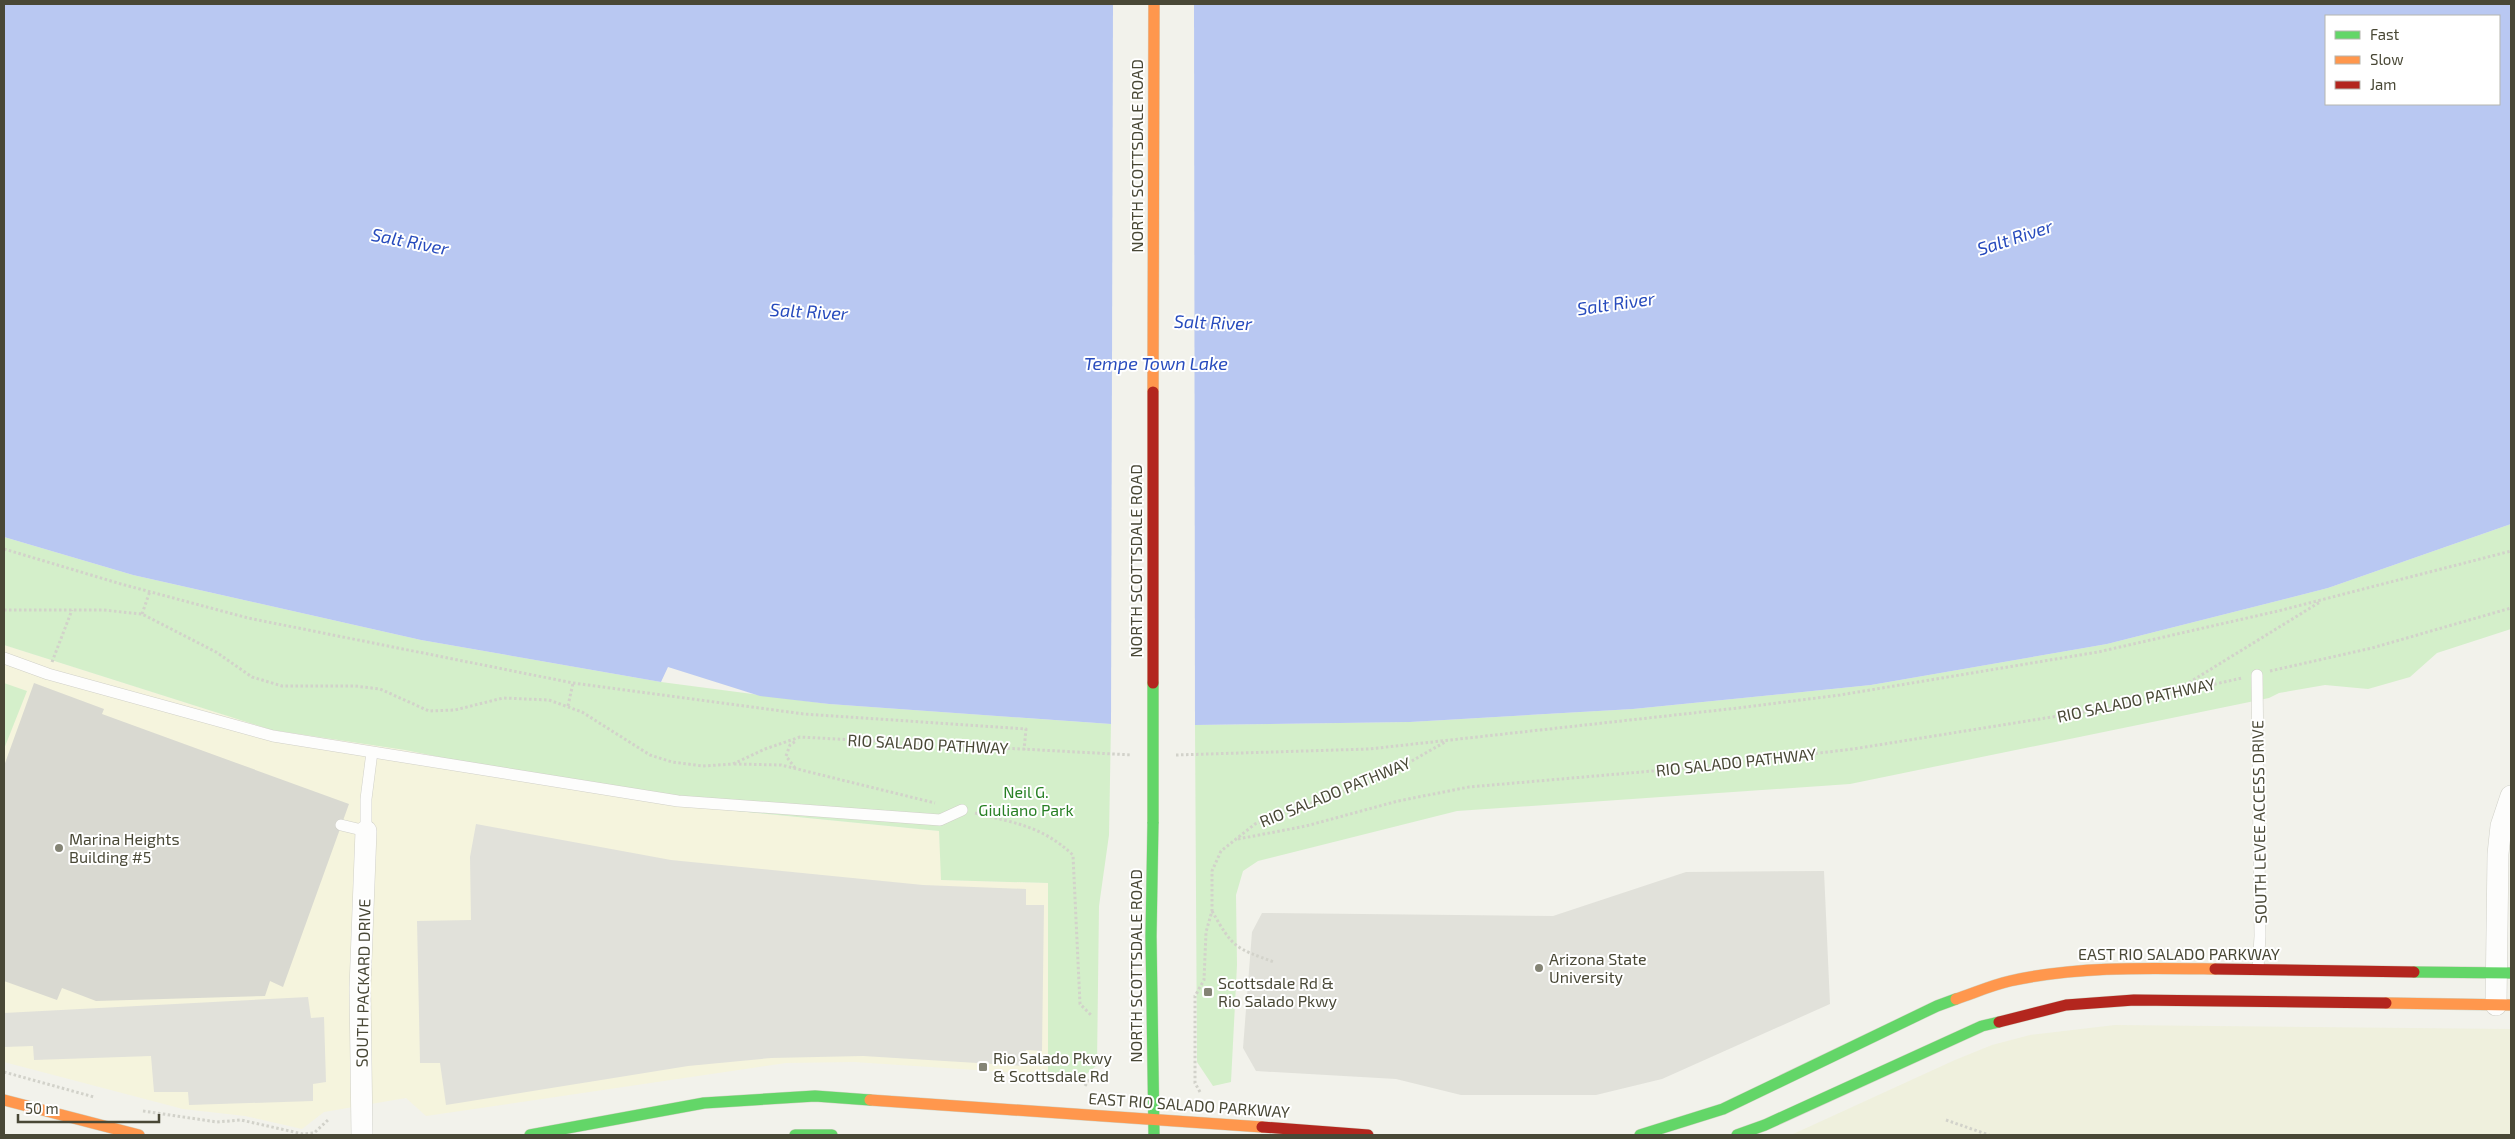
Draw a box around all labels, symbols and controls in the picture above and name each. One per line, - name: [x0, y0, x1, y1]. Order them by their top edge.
- legend: [2325, 15, 2500, 105]
- text: Fast: [2370, 25, 2400, 43]
- text: Slow: [2370, 50, 2404, 68]
- street label: NORTH SCOTTSDALE ROAD: [1127, 59, 1146, 253]
- text: Jam: [2370, 75, 2396, 93]
- water label: Salt River: [1974, 214, 2056, 260]
- water label: Salt River: [370, 223, 452, 259]
- water label: Salt River: [1576, 287, 1657, 319]
- water label: Salt River: [769, 298, 850, 324]
- water label: Salt River: [1174, 310, 1253, 334]
- water label: Tempe Town Lake: [1084, 352, 1228, 374]
- street label: NORTH SCOTTSDALE ROAD: [1126, 464, 1145, 658]
- street label: RIO SALADO PATHWAY: [2055, 673, 2217, 726]
- street label: SOUTH LEVEE ACCESS DRIVE: [2247, 720, 2270, 924]
- street label: RIO SALADO PATHWAY: [847, 730, 1009, 757]
- street label: RIO SALADO PATHWAY: [1655, 744, 1817, 779]
- street label: RIO SALADO PATHWAY: [1257, 753, 1413, 831]
- park label: Neil G. Giuliano Park: [978, 782, 1074, 819]
- place label: Marina Heights Building #5: [69, 829, 180, 866]
- marker: Marina Heights Building #5: [53, 842, 65, 854]
- street label: NORTH SCOTTSDALE ROAD: [1126, 869, 1145, 1063]
- street label: SOUTH PACKARD DRIVE: [352, 898, 373, 1067]
- street label: EAST RIO SALADO PARKWAY: [2078, 944, 2280, 963]
- place label: Arizona State University: [1549, 949, 1647, 986]
- marker: Arizona State University: [1533, 962, 1545, 974]
- place label: Scottsdale Rd & Rio Salado Pkwy: [1218, 973, 1337, 1010]
- marker: Scottsdale Rd & Rio Salado Pkwy: [1202, 986, 1214, 998]
- place label: Rio Salado Pkwy & Scottsdale Rd: [993, 1048, 1112, 1085]
- marker: Rio Salado Pkwy & Scottsdale Rd: [977, 1061, 989, 1073]
- street label: EAST RIO SALADO PARKWAY: [1088, 1088, 1290, 1121]
- scale bar: [18, 1092, 159, 1124]
- text: 50 m: [25, 1099, 59, 1117]

